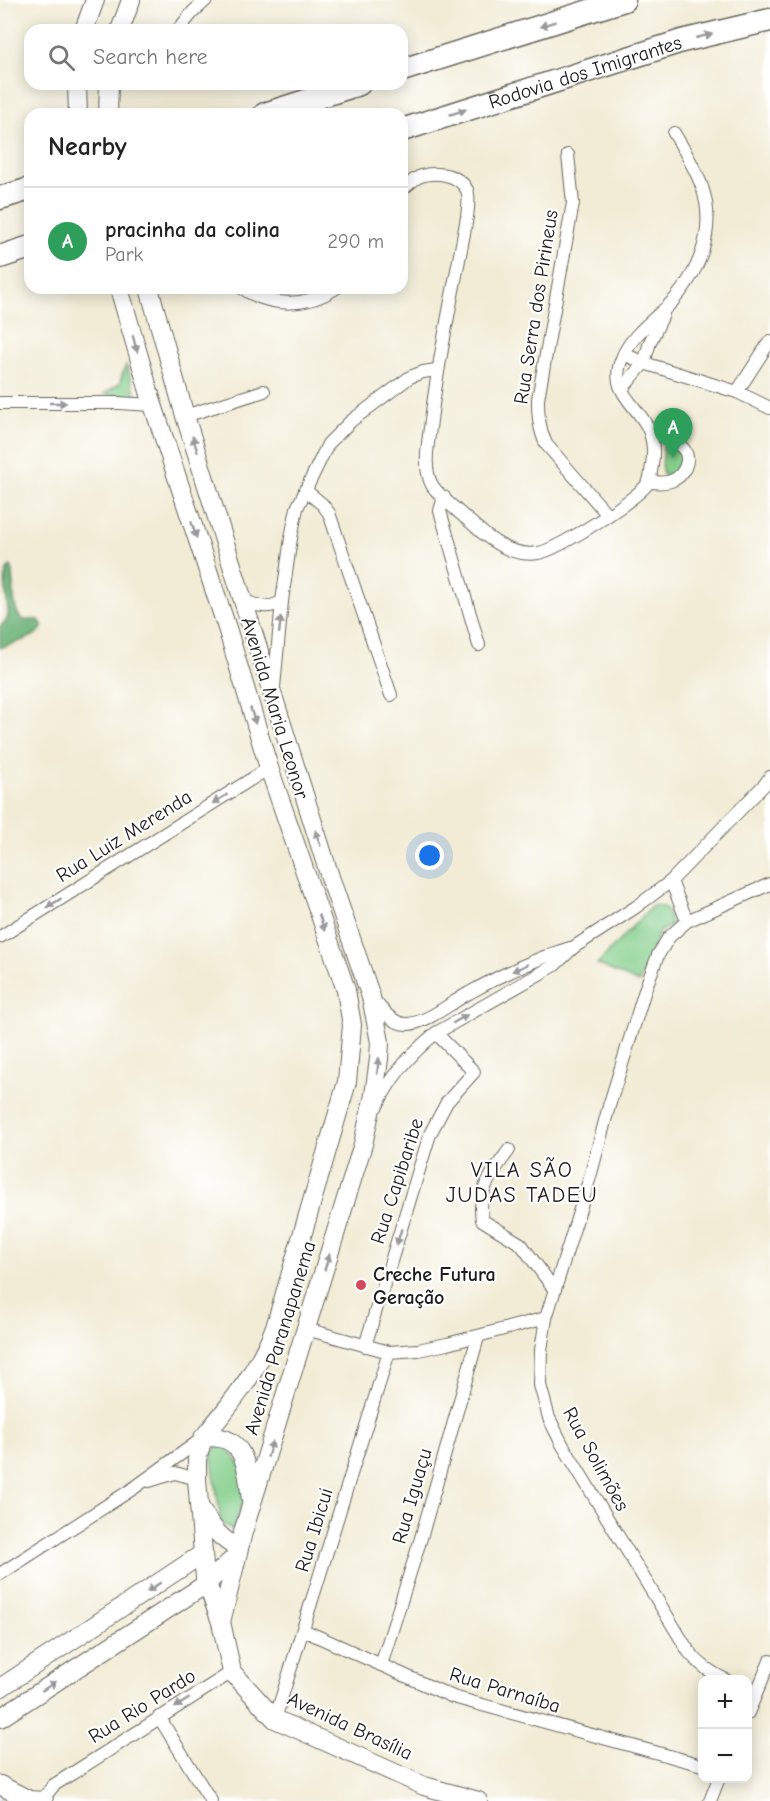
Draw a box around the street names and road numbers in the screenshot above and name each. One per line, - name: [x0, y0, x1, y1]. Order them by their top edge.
- street label: Rodovia dos Imigrantes: [486, 30, 684, 113]
- street label: Rua Serra dos Pirineus: [509, 208, 563, 406]
- street label: Avenida Maria Leonor: [236, 614, 314, 802]
- street label: Rua Luiz Merenda: [52, 785, 196, 887]
- street label: Rua Capibaribe: [366, 1115, 428, 1247]
- street label: Avenida Paranapanema: [240, 1238, 320, 1438]
- street label: Rua Solimões: [558, 1403, 634, 1515]
- street label: Rua Iguaçu: [387, 1446, 437, 1546]
- street label: Rua Ibicui: [290, 1485, 338, 1575]
- street label: Rua Parnaíba: [447, 1662, 563, 1718]
- street label: Rua Rio Pardo: [84, 1664, 200, 1748]
- street label: Avenida Brasília: [284, 1687, 416, 1765]

